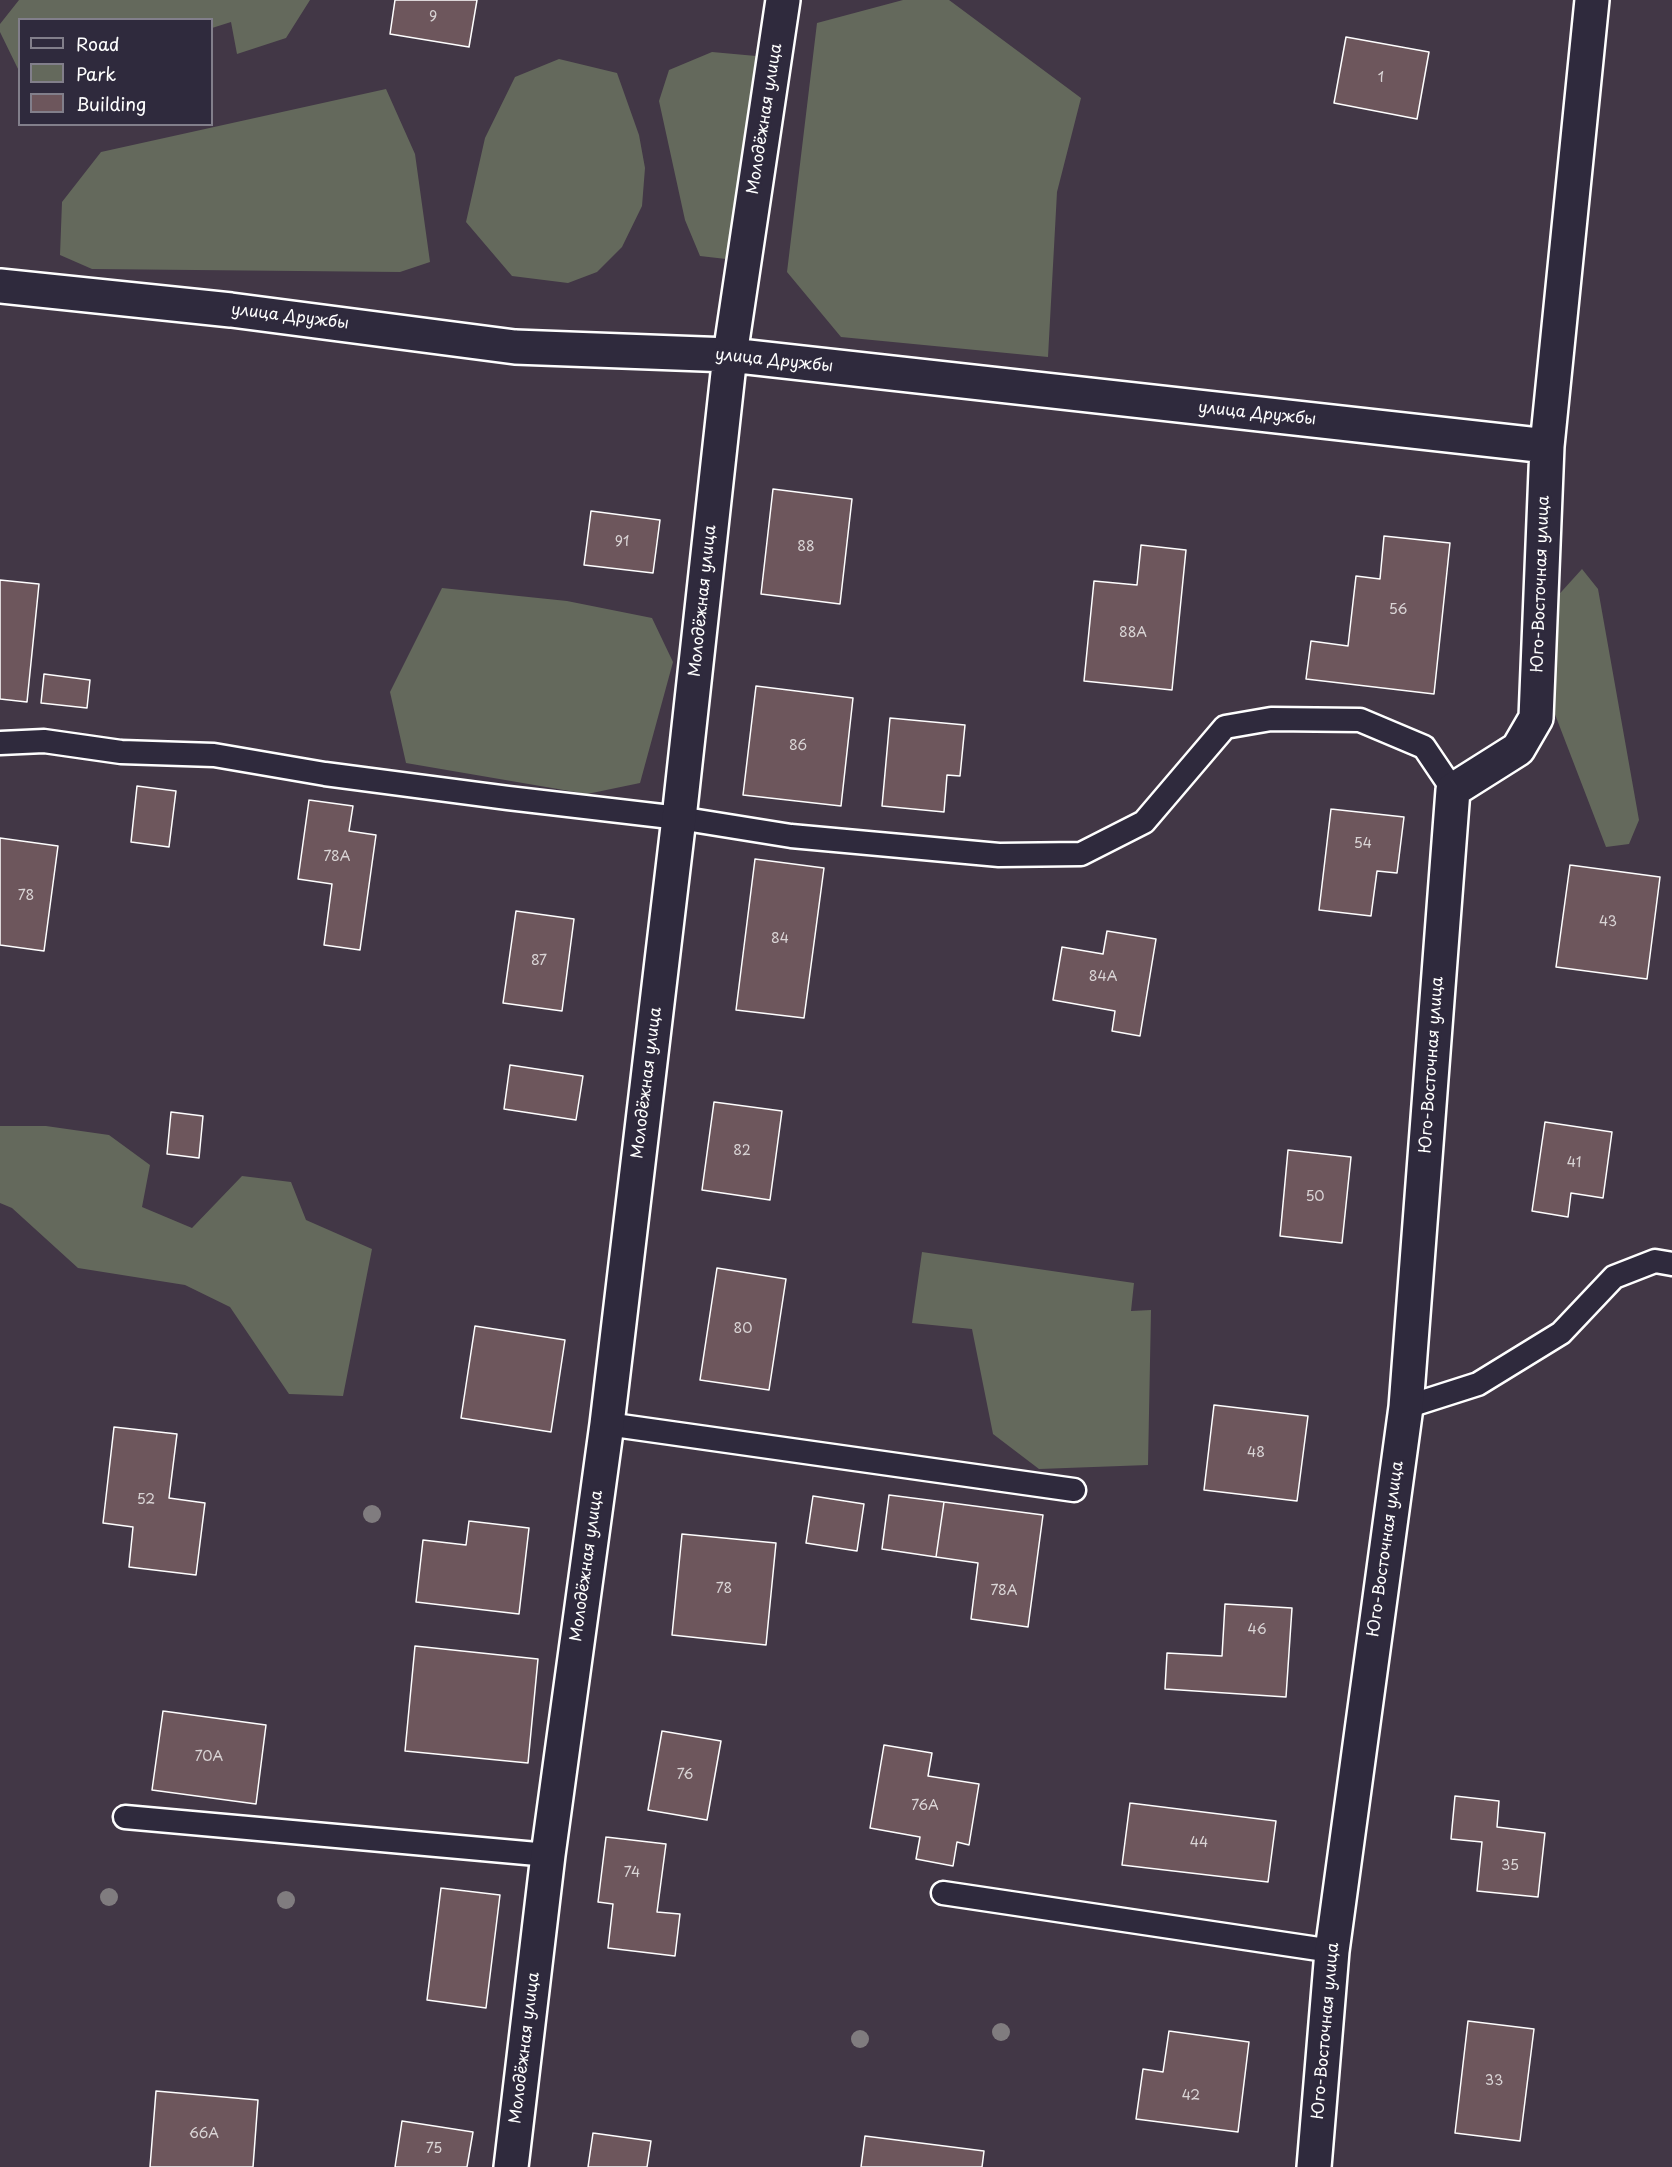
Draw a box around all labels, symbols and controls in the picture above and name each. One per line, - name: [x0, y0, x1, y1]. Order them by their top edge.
- house number: 9: [429, 9, 437, 25]
- legend: [18, 18, 213, 126]
- text: Road: [76, 30, 120, 57]
- street label: Молодёжная улица: [744, 42, 786, 196]
- text: Park: [76, 60, 116, 87]
- house number: 1: [1378, 70, 1384, 86]
- text: Building: [76, 90, 146, 117]
- street label: улица Дружбы: [230, 300, 350, 334]
- street label: улица Дружбы: [714, 345, 834, 377]
- street label: улица Дружбы: [1197, 398, 1317, 430]
- street label: Юго-Восточная улица: [1528, 495, 1554, 673]
- street label: Молодёжная улица: [685, 524, 721, 678]
- house number: 91: [615, 534, 629, 550]
- house number: 88: [797, 539, 815, 555]
- house number: 56: [1389, 602, 1407, 618]
- house number: 88А: [1119, 625, 1147, 641]
- house number: 86: [789, 738, 807, 754]
- house number: 54: [1354, 836, 1372, 852]
- house number: 78А: [323, 849, 351, 865]
- house number: 78: [18, 888, 34, 904]
- house number: 43: [1599, 914, 1617, 930]
- house number: 84: [771, 931, 789, 947]
- house number: 87: [531, 953, 547, 969]
- house number: 84А: [1089, 969, 1117, 985]
- street label: Юго-Восточная улица: [1416, 976, 1448, 1154]
- street label: Молодёжная улица: [628, 1006, 666, 1160]
- house number: 82: [733, 1143, 751, 1159]
- house number: 41: [1567, 1155, 1581, 1171]
- house number: 50: [1305, 1189, 1325, 1205]
- house number: 80: [734, 1321, 752, 1337]
- house number: 48: [1247, 1445, 1265, 1461]
- street label: Юго-Восточная улица: [1364, 1460, 1408, 1638]
- street label: Молодёжная улица: [567, 1489, 607, 1643]
- house number: 52: [137, 1492, 155, 1508]
- house number: 78: [716, 1581, 732, 1597]
- house number: 78А: [990, 1583, 1018, 1599]
- house number: 46: [1247, 1622, 1267, 1638]
- house number: 70А: [195, 1749, 223, 1765]
- house number: 76: [677, 1767, 693, 1783]
- house number: 76А: [911, 1798, 939, 1814]
- house number: 44: [1190, 1835, 1208, 1851]
- house number: 35: [1501, 1858, 1519, 1874]
- house number: 74: [624, 1865, 640, 1881]
- street label: Юго-Восточная улица: [1309, 1942, 1343, 2120]
- street label: Молодёжная улица: [506, 1971, 544, 2125]
- house number: 33: [1485, 2073, 1503, 2089]
- house number: 42: [1182, 2088, 1200, 2104]
- house number: 66А: [189, 2126, 219, 2142]
- house number: 75: [426, 2141, 442, 2157]

